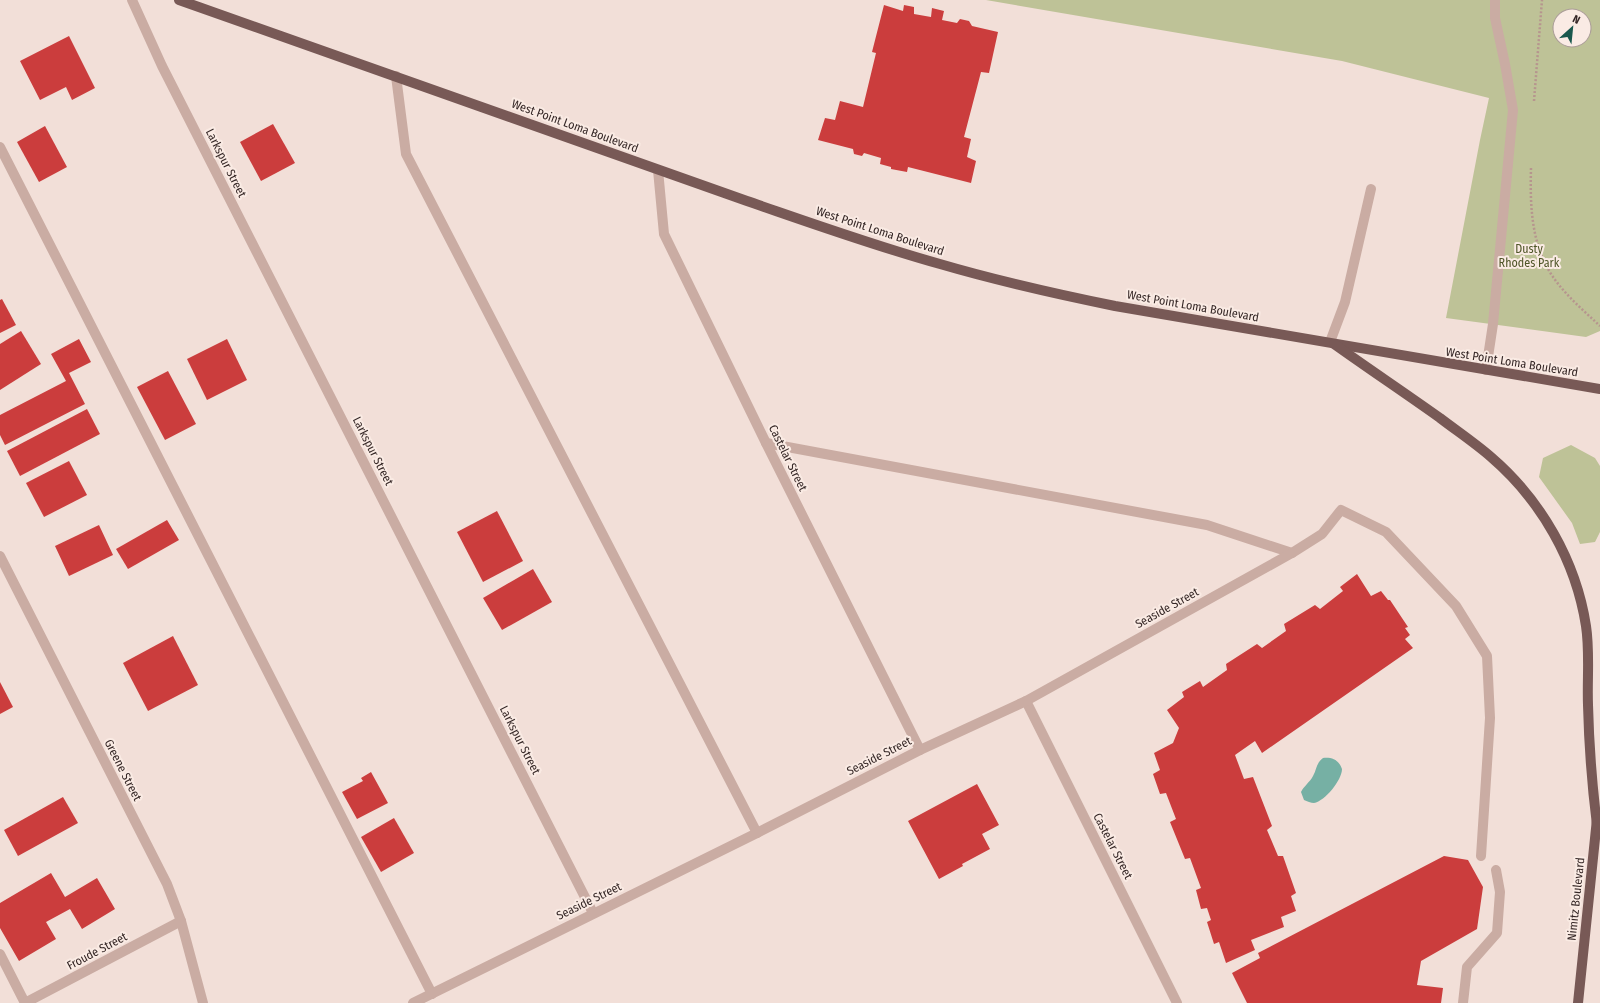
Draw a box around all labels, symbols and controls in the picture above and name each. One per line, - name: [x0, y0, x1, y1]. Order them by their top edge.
- north arrow: [1552, 8, 1592, 48]
- text: N: [1570, 12, 1582, 27]
- street label: West Point Loma Boulevard: [510, 97, 640, 155]
- street label: Larkspur Street: [203, 126, 249, 200]
- street label: West Point Loma Boulevard: [814, 204, 946, 258]
- park label: Dusty Rhodes Park: [1499, 242, 1560, 270]
- street label: West Point Loma Boulevard: [1126, 287, 1260, 325]
- street label: West Point Loma Boulevard: [1445, 345, 1579, 379]
- street label: Larkspur Street: [350, 414, 396, 488]
- street label: Castelar Street: [766, 423, 810, 494]
- street label: Seaside Street: [1133, 585, 1201, 631]
- street label: Larkspur Street: [497, 703, 543, 777]
- street label: Seaside Street: [844, 734, 914, 778]
- street label: Greene Street: [102, 737, 145, 803]
- street label: Castelar Street: [1090, 811, 1136, 881]
- street label: Nimitz Boulevard: [1565, 857, 1587, 941]
- street label: Seaside Street: [554, 879, 624, 923]
- street label: Froude Street: [65, 929, 129, 973]

